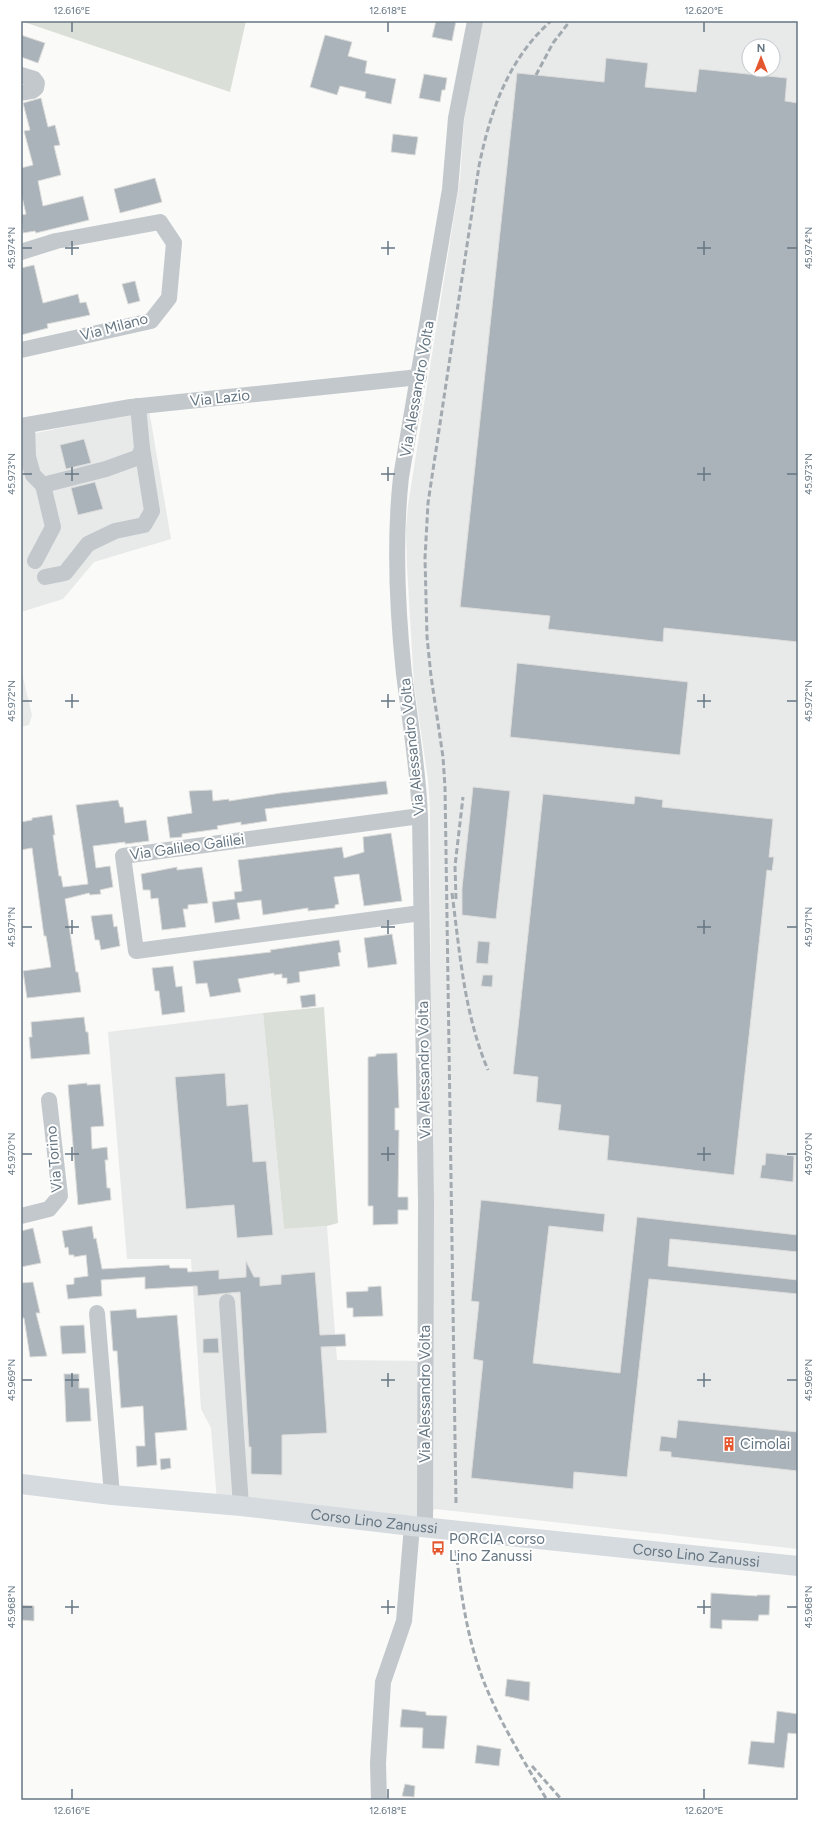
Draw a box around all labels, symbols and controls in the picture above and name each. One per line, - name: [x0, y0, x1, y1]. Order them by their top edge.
- text: 12.616°E: [54, 4, 91, 17]
- text: 12.618°E: [369, 4, 407, 17]
- text: 12.620°E: [684, 4, 724, 17]
- north arrow: [741, 38, 781, 78]
- text: N: [757, 42, 765, 55]
- text: 45.974°N: [5, 227, 18, 269]
- text: 45.974°N: [802, 227, 815, 269]
- street label: Via Milano: [78, 309, 150, 345]
- street label: Via Alessandro Volta: [396, 319, 438, 459]
- street label: Via Lazio: [189, 386, 251, 410]
- text: 45.973°N: [5, 453, 18, 495]
- text: 45.973°N: [802, 453, 815, 495]
- street label: Via Alessandro Volta: [396, 677, 428, 817]
- text: 45.972°N: [5, 680, 18, 722]
- text: 45.972°N: [802, 680, 815, 722]
- street label: Via Galileo Galilei: [128, 830, 246, 864]
- text: 45.971°N: [5, 907, 18, 947]
- text: 45.971°N: [802, 907, 815, 947]
- street label: Via Alessandro Volta: [414, 1001, 434, 1139]
- street label: Via Torino: [42, 1125, 66, 1193]
- text: 45.970°N: [5, 1133, 18, 1175]
- text: 45.970°N: [802, 1133, 815, 1175]
- street label: Via Alessandro Volta: [416, 1325, 434, 1463]
- text: 45.969°N: [5, 1359, 18, 1401]
- text: 45.969°N: [802, 1359, 815, 1401]
- place label: Cimolai: [740, 1435, 790, 1453]
- building icon: Cimolai: [721, 1436, 737, 1452]
- street label: Corso Lino Zanussi: [310, 1505, 438, 1538]
- place label: PORCIA corso Lino Zanussi: [449, 1530, 545, 1565]
- bus stop icon: PORCIA corso Lino Zanussi: [430, 1540, 446, 1556]
- street label: Corso Lino Zanussi: [632, 1540, 761, 1571]
- text: 45.968°N: [5, 1586, 18, 1628]
- text: 45.968°N: [802, 1586, 815, 1628]
- text: 12.616°E: [54, 1804, 91, 1817]
- text: 12.618°E: [369, 1804, 407, 1817]
- text: 12.620°E: [684, 1804, 724, 1817]

